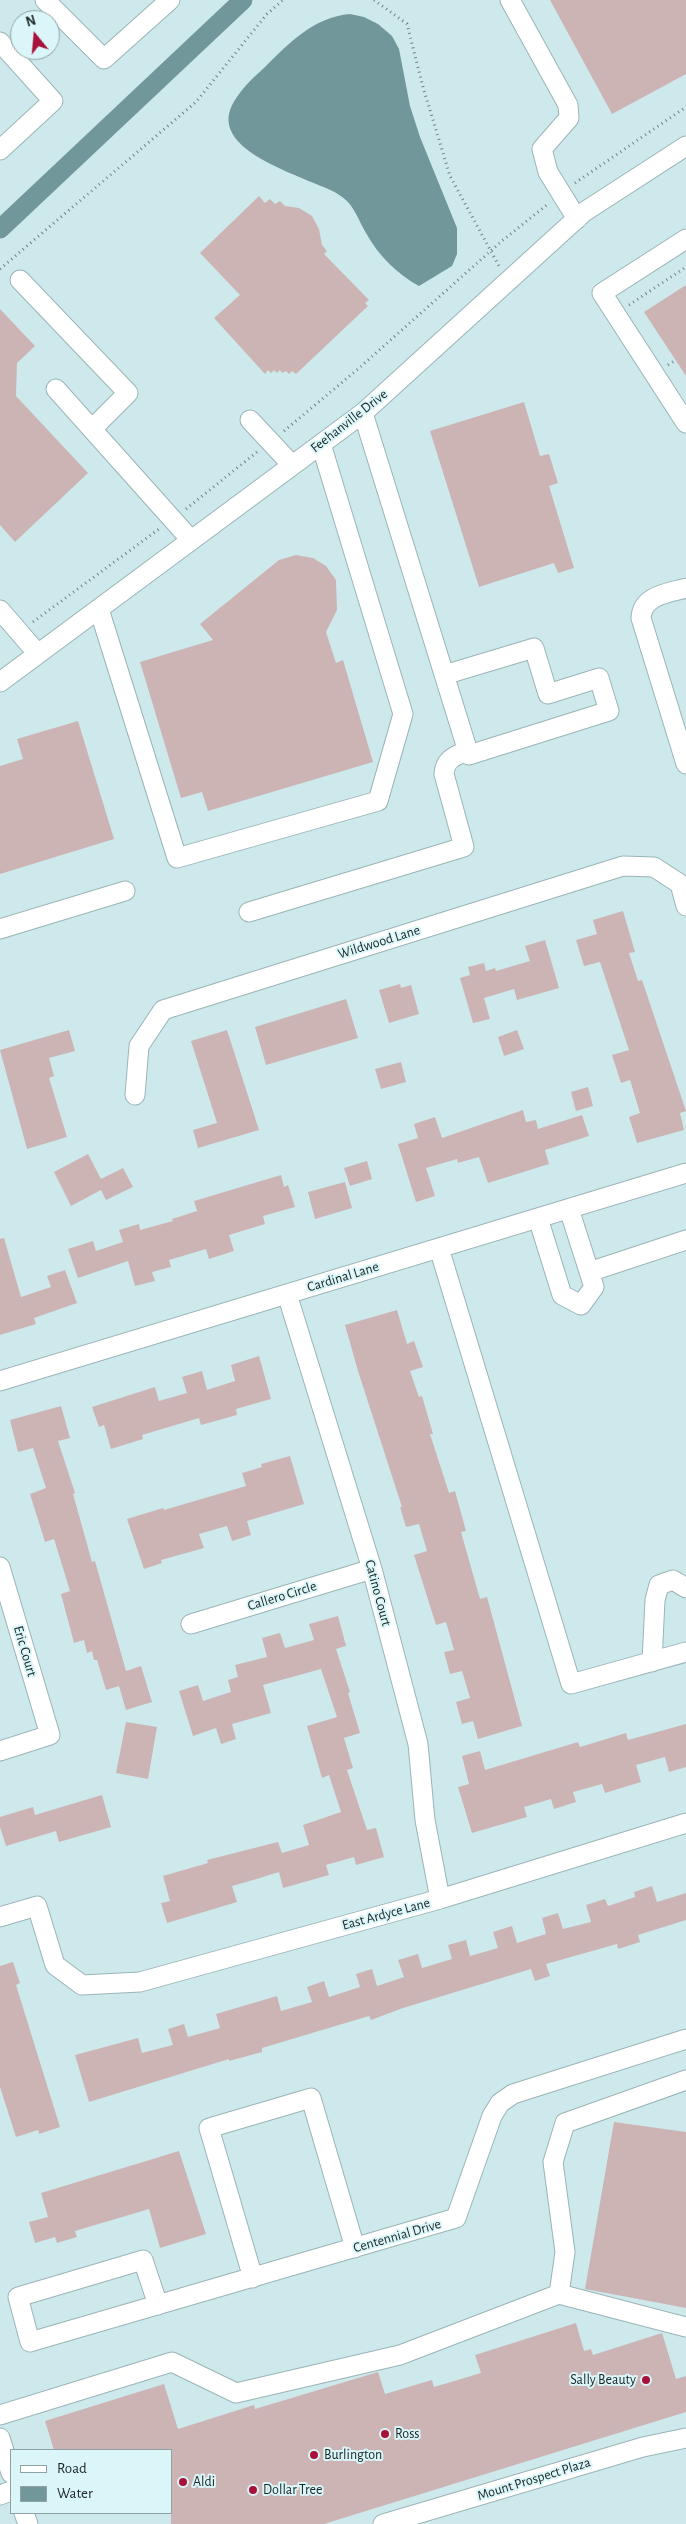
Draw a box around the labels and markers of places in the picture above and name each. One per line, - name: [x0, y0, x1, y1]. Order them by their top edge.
- place label: Sally Beauty: [570, 2372, 636, 2388]
- marker: Sally Beauty: [640, 2374, 652, 2386]
- place label: Ross: [395, 2426, 419, 2442]
- marker: Ross: [379, 2428, 391, 2440]
- place label: Burlington: [324, 2447, 382, 2463]
- marker: Burlington: [308, 2449, 320, 2461]
- place label: Aldi: [193, 2474, 215, 2490]
- marker: Aldi: [177, 2476, 189, 2488]
- place label: Dollar Tree: [263, 2482, 322, 2498]
- marker: Dollar Tree: [247, 2484, 259, 2496]

